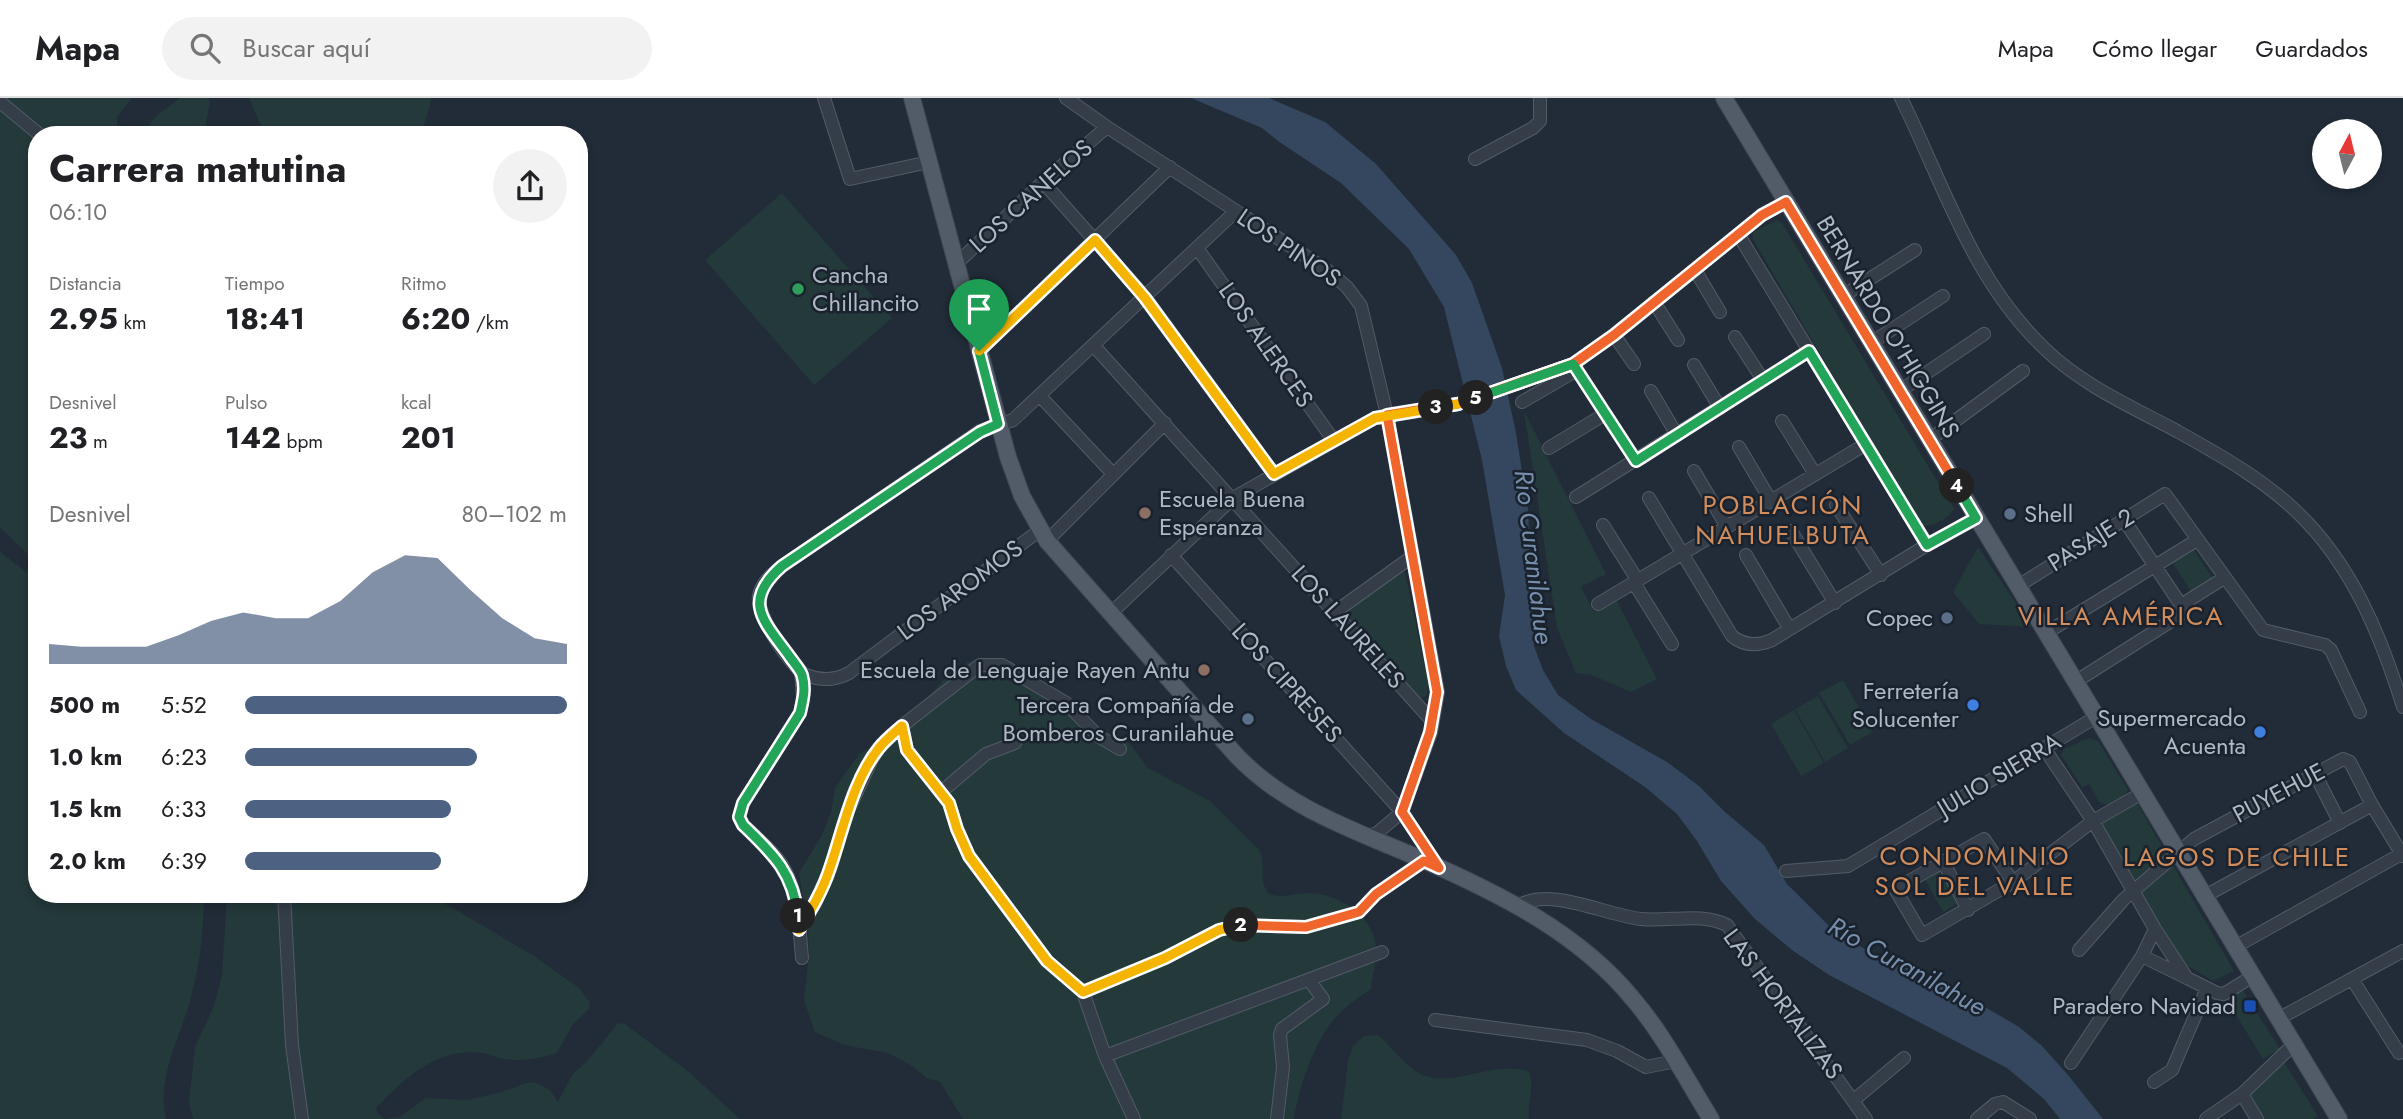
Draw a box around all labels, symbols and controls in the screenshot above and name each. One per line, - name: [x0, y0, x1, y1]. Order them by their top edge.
- search box: [162, 17, 652, 80]
- text: Mapa: [35, 25, 120, 72]
- icon: search: [186, 29, 224, 67]
- text: Buscar aquí: [242, 29, 370, 67]
- text: Mapa: [1998, 31, 2054, 66]
- text: Cómo llegar: [2092, 31, 2217, 66]
- text: Guardados: [2255, 31, 2368, 66]
- north arrow: [2312, 119, 2382, 189]
- map controls: [2312, 119, 2382, 189]
- street label: LOS CANELOS: [961, 131, 1100, 261]
- text: Carrera matutina: [49, 141, 347, 196]
- button: share: [493, 149, 567, 223]
- text: 06:10: [49, 195, 107, 229]
- street label: LOS PINOS: [1230, 200, 1348, 295]
- street label: BERNARDO O'HIGGINS: [1808, 209, 1969, 445]
- place label: Cancha Chillancito: [812, 257, 919, 320]
- text: Distancia: [49, 270, 121, 297]
- text: Tiempo: [225, 270, 285, 297]
- text: Ritmo: [401, 270, 446, 297]
- street label: LOS ALERCES: [1210, 275, 1322, 414]
- pin: [949, 279, 1009, 351]
- marker: Cancha Chillancito: [790, 281, 806, 297]
- icon: arrive: [960, 290, 998, 328]
- text: 2.95: [49, 297, 118, 340]
- text: 18:41: [225, 297, 305, 340]
- text: 6:20: [401, 297, 470, 340]
- text: km: [118, 309, 147, 336]
- text: /km: [470, 309, 509, 336]
- pin: 5: [1458, 380, 1494, 416]
- text: 5: [1469, 384, 1482, 411]
- text: Desnivel: [49, 389, 117, 416]
- text: Pulso: [225, 389, 267, 416]
- text: kcal: [401, 389, 432, 416]
- pin: 3: [1418, 390, 1454, 424]
- text: 3: [1430, 393, 1441, 420]
- text: 23: [49, 416, 87, 459]
- text: 142: [225, 416, 281, 459]
- text: 201: [401, 416, 456, 459]
- text: m: [87, 428, 108, 455]
- text: bpm: [281, 428, 323, 455]
- water label: Río Curanilahue: [1504, 468, 1564, 646]
- pin: 4: [1940, 468, 1974, 504]
- text: 4: [1950, 472, 1963, 499]
- place label: Escuela Buena Esperanza: [1159, 481, 1305, 544]
- district label: POBLACIÓN NAHUELBUTA: [1695, 486, 1871, 554]
- place label: Shell: [2024, 496, 2073, 531]
- text: Desnivel: [49, 497, 131, 531]
- text: 80–102 m: [462, 497, 567, 531]
- street label: PASAJE 2: [2041, 499, 2141, 580]
- marker: Escuela Buena Esperanza: [1137, 505, 1153, 521]
- marker: Shell: [2002, 506, 2018, 522]
- street label: LOS AROMOS: [890, 531, 1030, 648]
- street label: LOS LAURELES: [1283, 557, 1413, 696]
- district label: VILLA AMÉRICA: [2018, 597, 2224, 635]
- place label: Copec: [1866, 600, 1933, 635]
- marker: Copec: [1939, 610, 1955, 626]
- street label: LOS CIPRESES: [1224, 615, 1351, 750]
- place label: Escuela de Lenguaje Rayen Antu: [860, 652, 1190, 687]
- marker: Escuela de Lenguaje Rayen Antu: [1196, 662, 1212, 678]
- place label: Ferretería Solucenter: [1852, 673, 1960, 736]
- place label: Tercera Compañía de Bomberos Curanilahue: [1003, 687, 1234, 750]
- text: 500 m: [49, 688, 120, 722]
- text: 5:52: [161, 688, 207, 722]
- marker: Ferretería Solucenter: [1965, 697, 1981, 713]
- place label: Supermercado Acuenta: [2097, 700, 2246, 763]
- marker: Tercera Compañía de Bomberos Curanilahue: [1240, 711, 1256, 727]
- street label: JULIO SIERRA: [1928, 724, 2067, 827]
- marker: Supermercado Acuenta: [2252, 724, 2268, 740]
- text: 1.0 km: [49, 740, 122, 774]
- text: 6:23: [161, 740, 207, 774]
- street label: PUYEHUE: [2226, 754, 2331, 832]
- text: 1.5 km: [49, 792, 122, 826]
- text: 6:33: [161, 792, 206, 826]
- district label: CONDOMINIO SOL DEL VALLE: [1874, 837, 2076, 905]
- district label: LAGOS DE CHILE: [2123, 838, 2351, 876]
- text: 2.0 km: [49, 844, 126, 878]
- text: 6:39: [161, 844, 207, 878]
- pin: 1: [780, 898, 816, 934]
- text: 1: [793, 902, 802, 929]
- water label: Río Curanilahue: [1821, 907, 1993, 1025]
- pin: 2: [1224, 908, 1258, 942]
- text: 2: [1234, 911, 1247, 938]
- street label: LAS HORTALIZAS: [1715, 921, 1852, 1086]
- place label: Paradero Navidad: [2052, 988, 2236, 1023]
- marker: Paradero Navidad: [2242, 998, 2258, 1014]

